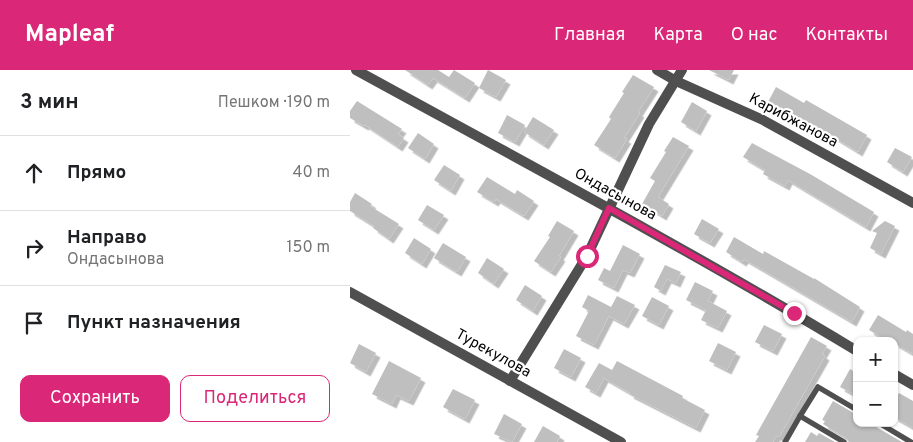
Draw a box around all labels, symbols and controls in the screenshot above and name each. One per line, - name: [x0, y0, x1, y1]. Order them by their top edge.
- text: Mapleaf: [25, 20, 114, 50]
- text: Главная: [554, 24, 625, 47]
- text: Карта: [653, 24, 703, 47]
- text: О нас: [731, 24, 777, 47]
- text: Контакты: [805, 24, 888, 47]
- text: 3 мин: [20, 89, 79, 116]
- street label: Карибжанова: [745, 90, 841, 152]
- text: Пешком · 190 m: [218, 93, 330, 113]
- icon: ahead: [20, 159, 48, 187]
- text: Прямо: [67, 161, 126, 185]
- text: 40 m: [292, 163, 330, 183]
- street label: Ондасынова: [571, 165, 659, 225]
- text: Направо: [67, 226, 147, 250]
- icon: right: [20, 234, 48, 262]
- text: 150 m: [287, 238, 330, 258]
- route start: [576, 245, 599, 268]
- text: Ондасынова: [67, 250, 164, 270]
- route end: [783, 302, 806, 325]
- icon: arrive: [20, 309, 48, 337]
- text: Пункт назначения: [67, 311, 241, 335]
- street label: Турекулова: [452, 325, 534, 383]
- map controls: [853, 337, 898, 427]
- button: +: [853, 337, 898, 382]
- button: Сохранить: [20, 375, 170, 422]
- button: Поделиться: [180, 375, 330, 422]
- button: −: [853, 382, 898, 427]

